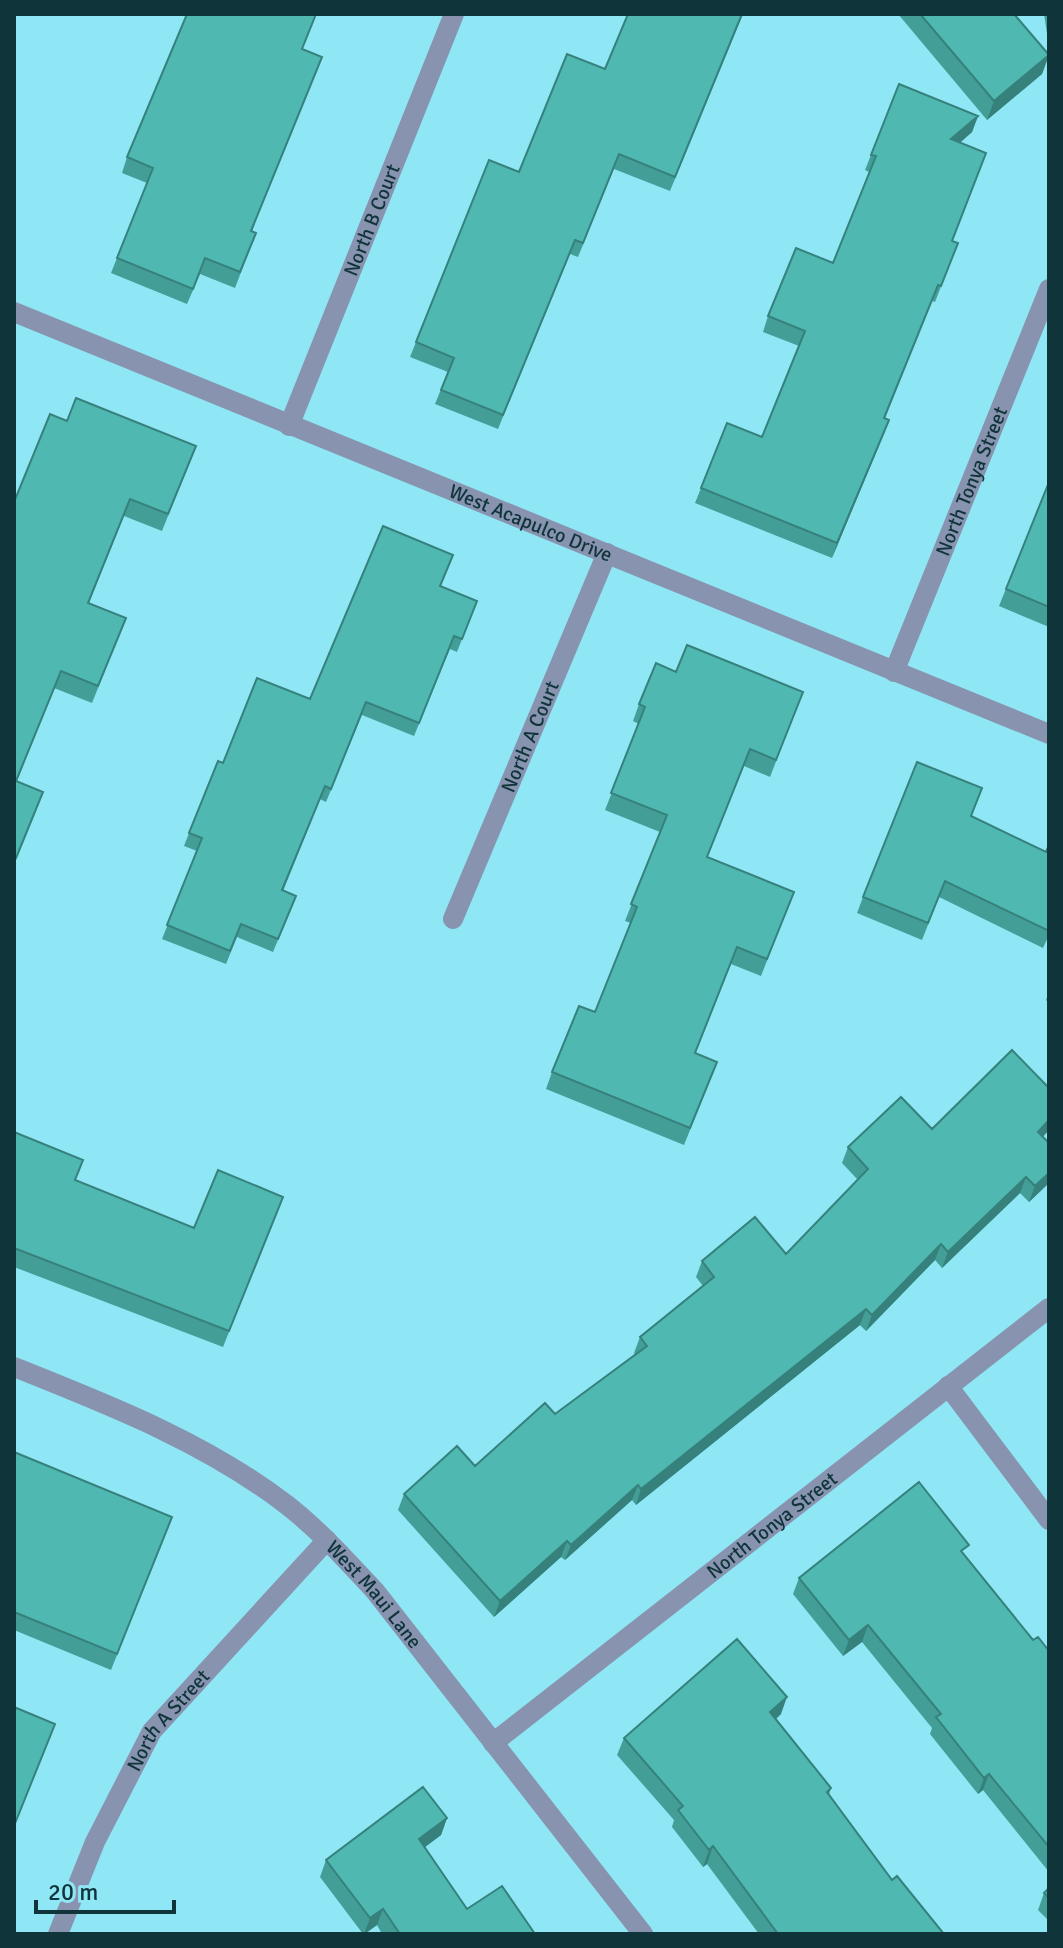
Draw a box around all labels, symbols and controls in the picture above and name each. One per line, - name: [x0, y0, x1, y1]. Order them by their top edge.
- street label: North B Court: [338, 160, 405, 280]
- street label: North Tonya Street: [930, 403, 1013, 559]
- street label: West Acapulco Drive: [445, 478, 616, 567]
- street label: North A Court: [495, 677, 564, 796]
- street label: North Tonya Street: [701, 1466, 842, 1584]
- street label: West Maui Lane: [321, 1535, 427, 1653]
- street label: North A Street: [121, 1664, 215, 1775]
- scale bar: [36, 1864, 174, 1914]
- text: 20 m: [48, 1877, 98, 1907]

